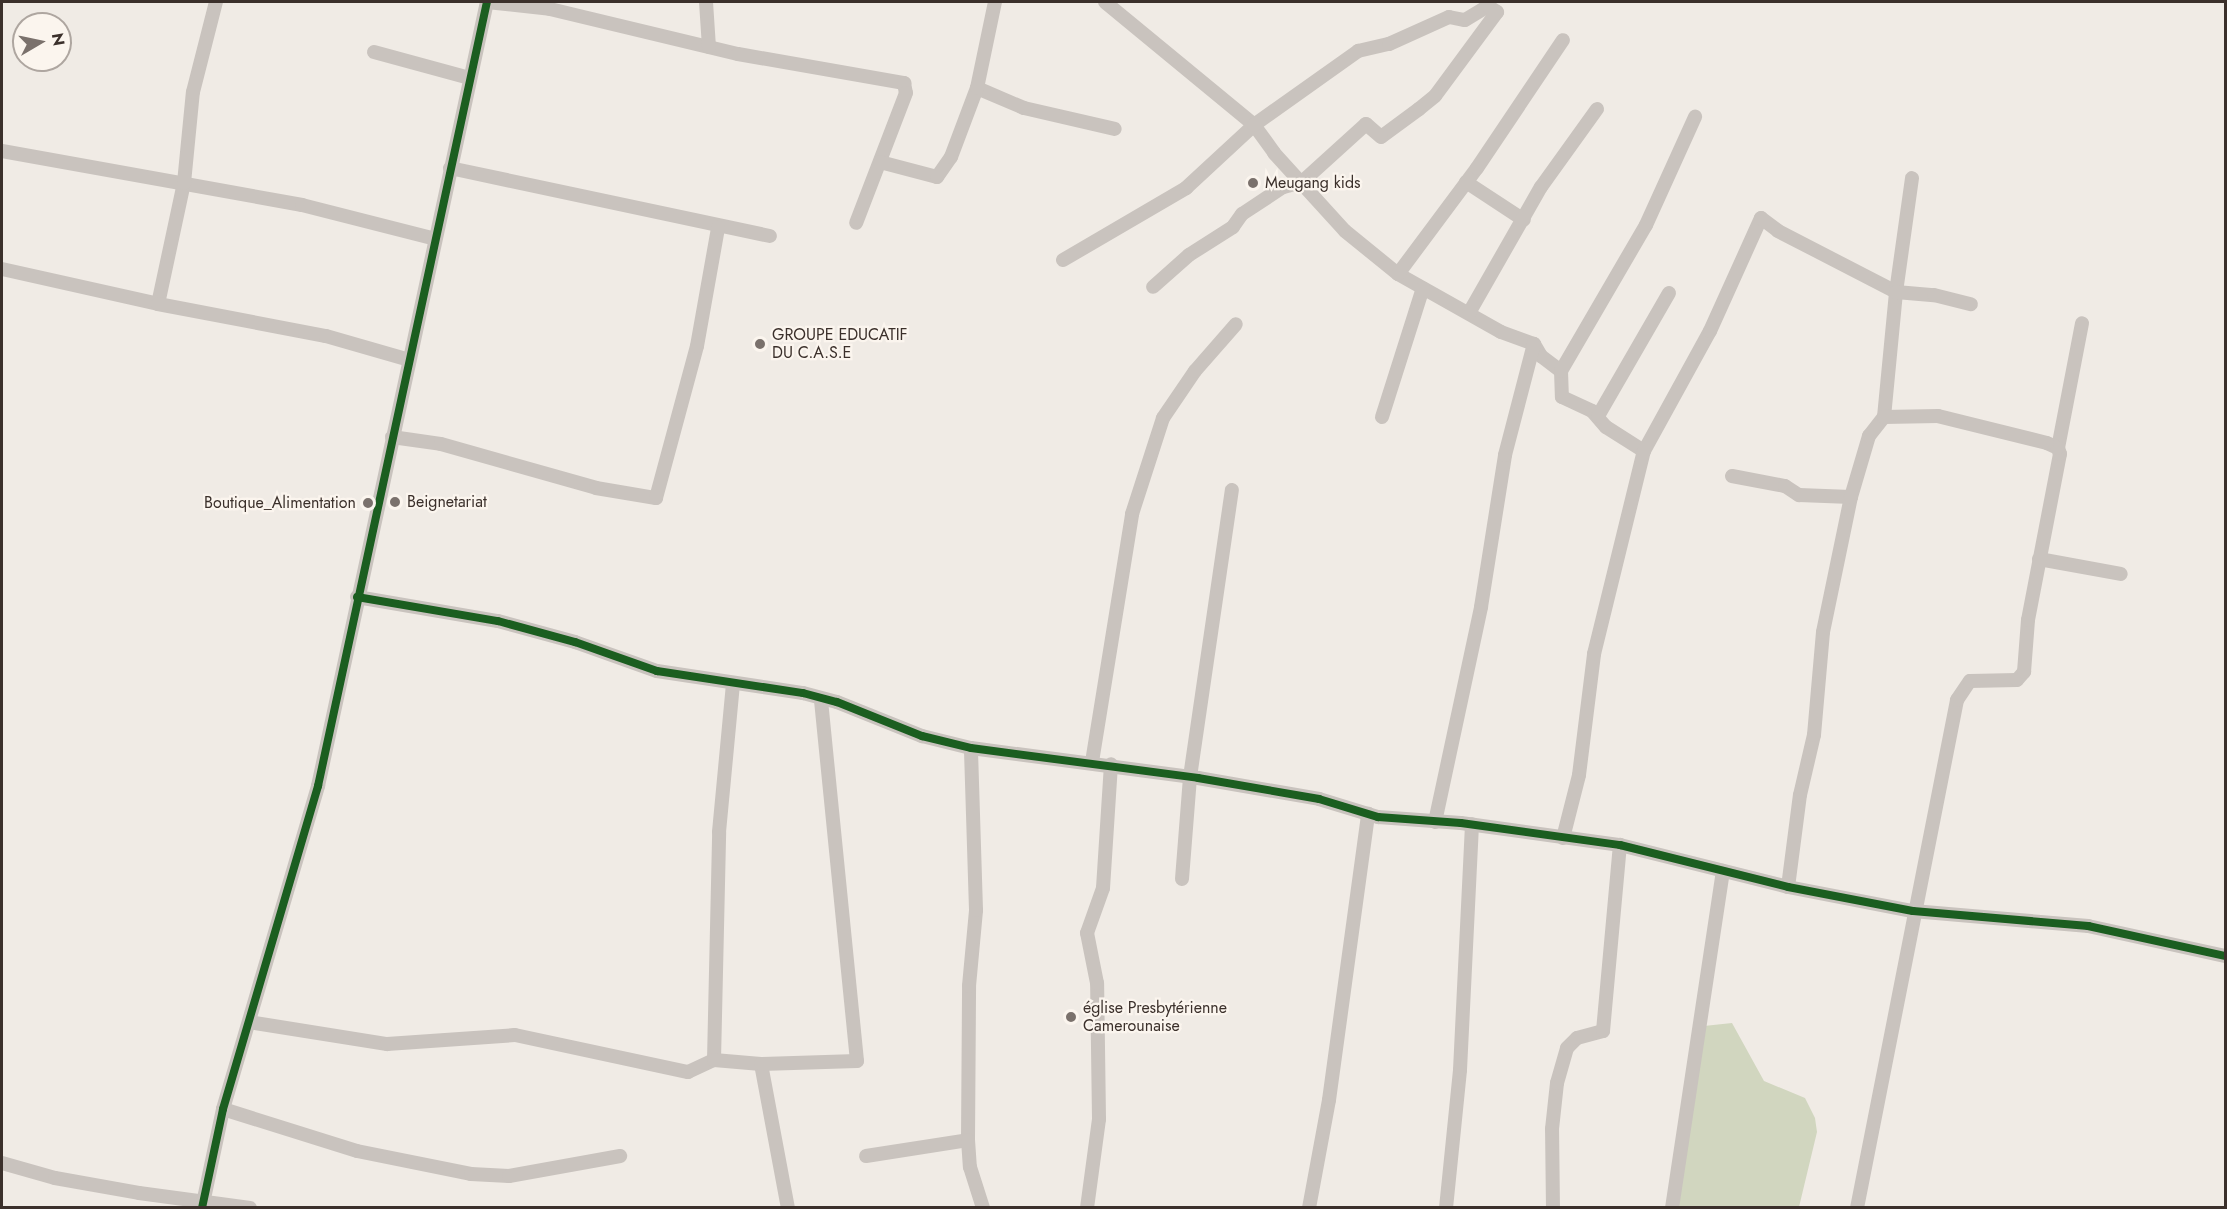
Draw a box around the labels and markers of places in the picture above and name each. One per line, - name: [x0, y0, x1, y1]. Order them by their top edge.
- place label: Meugang kids: [1265, 173, 1361, 193]
- marker: Meugang kids: [1246, 176, 1260, 190]
- place label: GROUPE EDUCATIF DU C.A.S.E: [772, 325, 908, 363]
- marker: GROUPE EDUCATIF DU C.A.S.E: [753, 337, 767, 351]
- place label: Beignetariat: [407, 492, 487, 512]
- place label: Boutique_Alimentation: [204, 493, 356, 513]
- marker: Beignetariat: [388, 495, 402, 509]
- marker: Boutique_Alimentation: [361, 496, 375, 510]
- place label: église Presbytérienne Camerounaise: [1083, 998, 1227, 1036]
- marker: église Presbytérienne Camerounaise: [1064, 1010, 1078, 1024]

